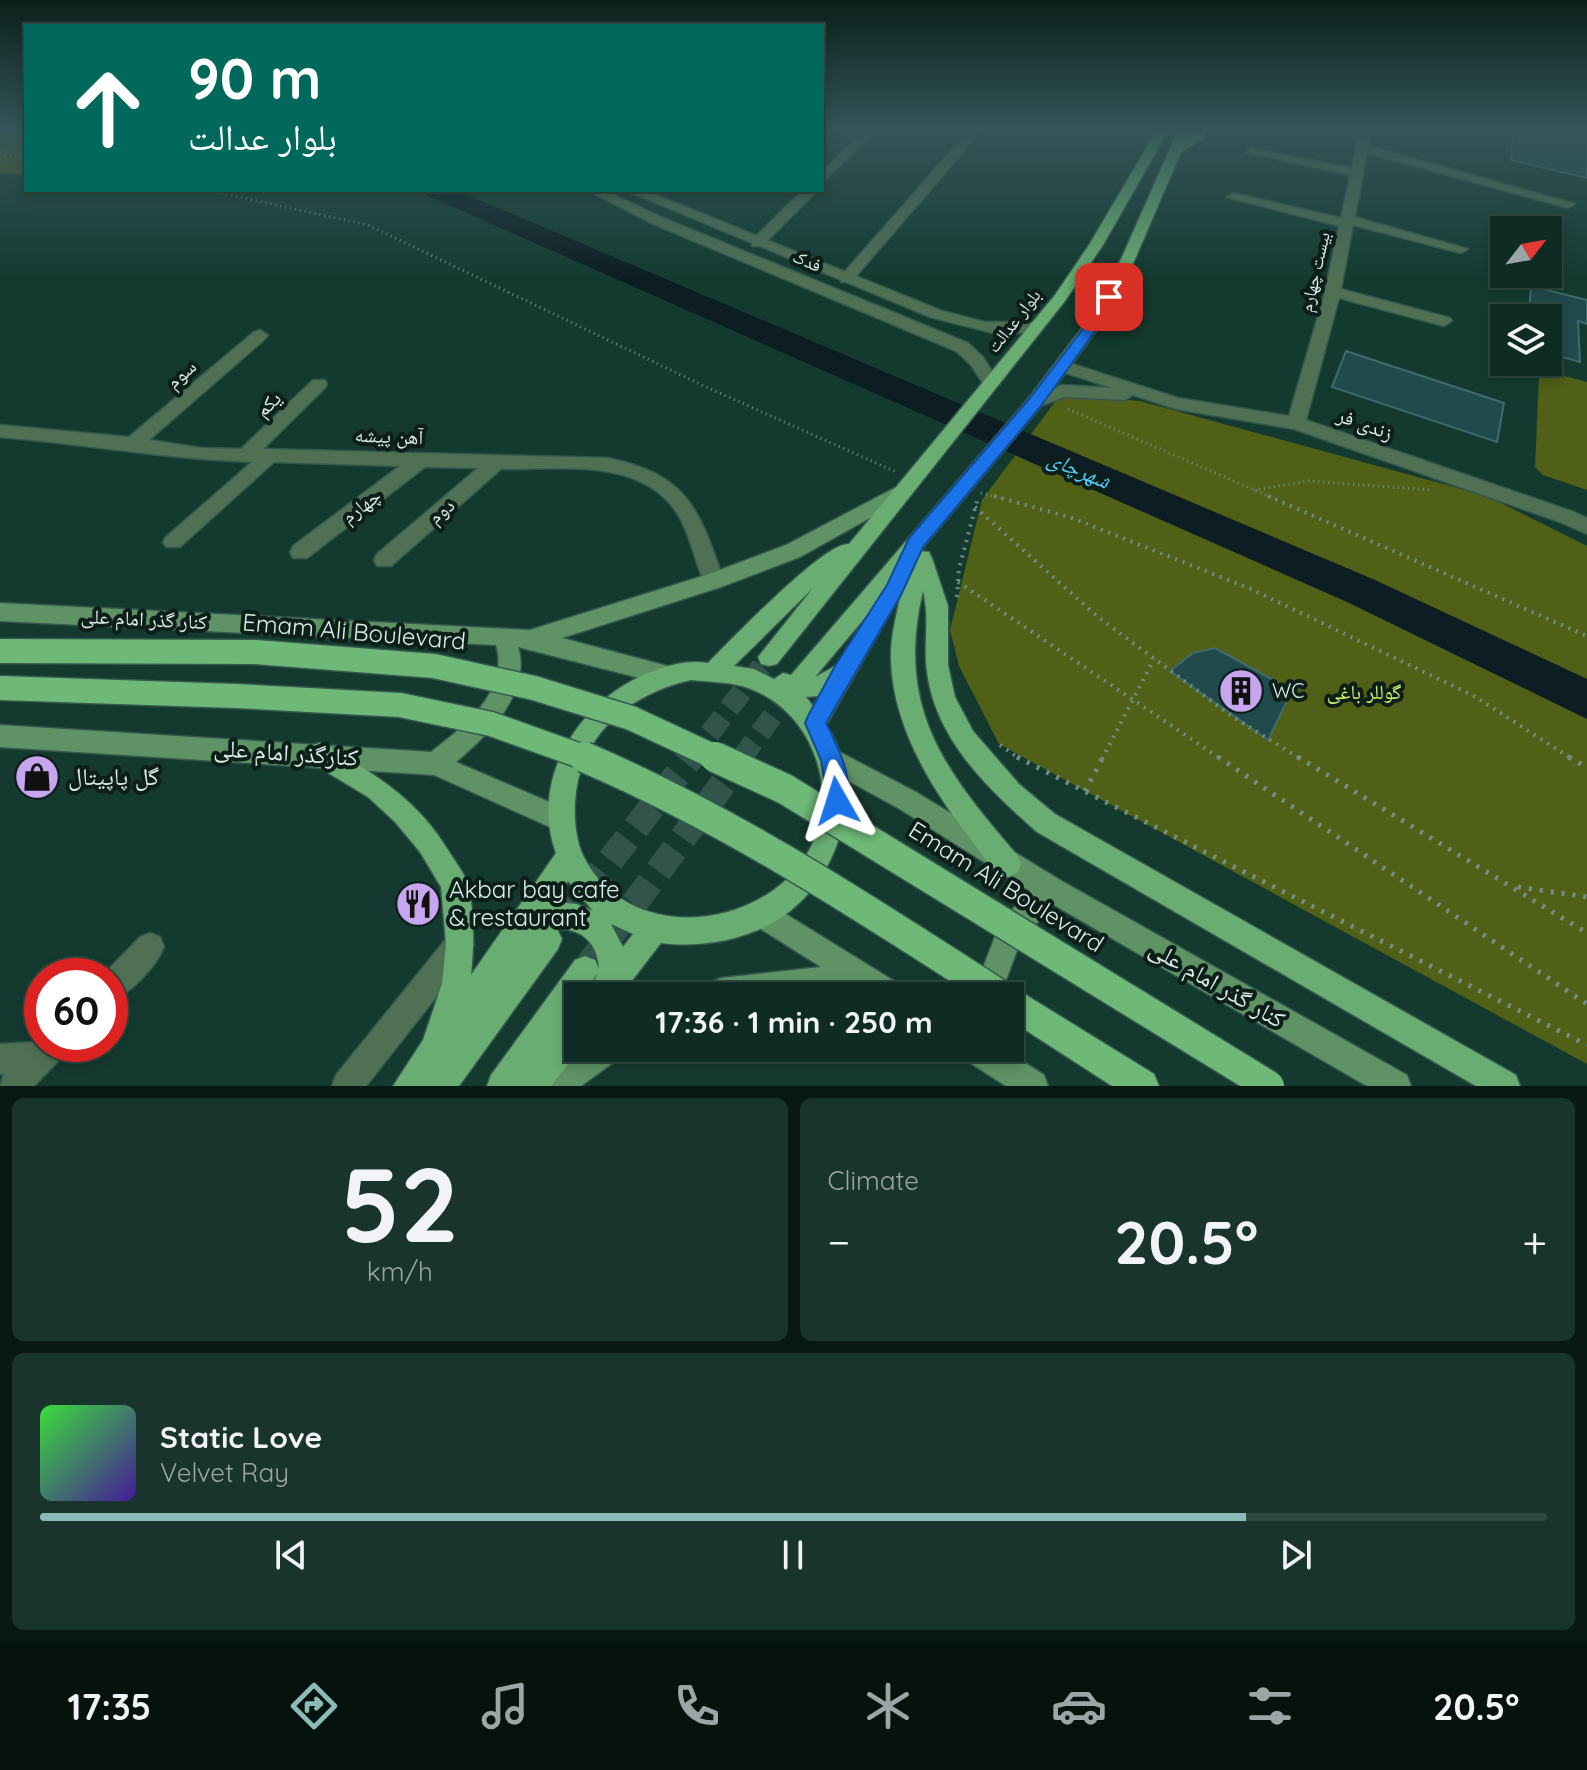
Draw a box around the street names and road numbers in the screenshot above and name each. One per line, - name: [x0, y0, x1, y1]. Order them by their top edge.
- street label: بیست چهارم: [1294, 230, 1336, 314]
- street label: فدک: [789, 244, 825, 277]
- street label: بلوار عدالت: [982, 284, 1046, 357]
- street label: سوم: [160, 354, 202, 395]
- street label: یکم: [249, 385, 287, 423]
- street label: زندی فر: [1333, 402, 1396, 445]
- street label: آهن پیشه: [354, 422, 425, 449]
- street label: چهارم: [336, 483, 387, 530]
- street label: دوم: [422, 492, 461, 531]
- street label: کنار گذر امام علی: [80, 603, 208, 636]
- street label: Emam Ali Boulevard: [241, 606, 467, 656]
- street label: کنارگذر امام علی: [213, 732, 359, 774]
- street label: Emam Ali Boulevard: [904, 814, 1110, 958]
- street label: کنار گذر امام علی: [1143, 932, 1291, 1036]

